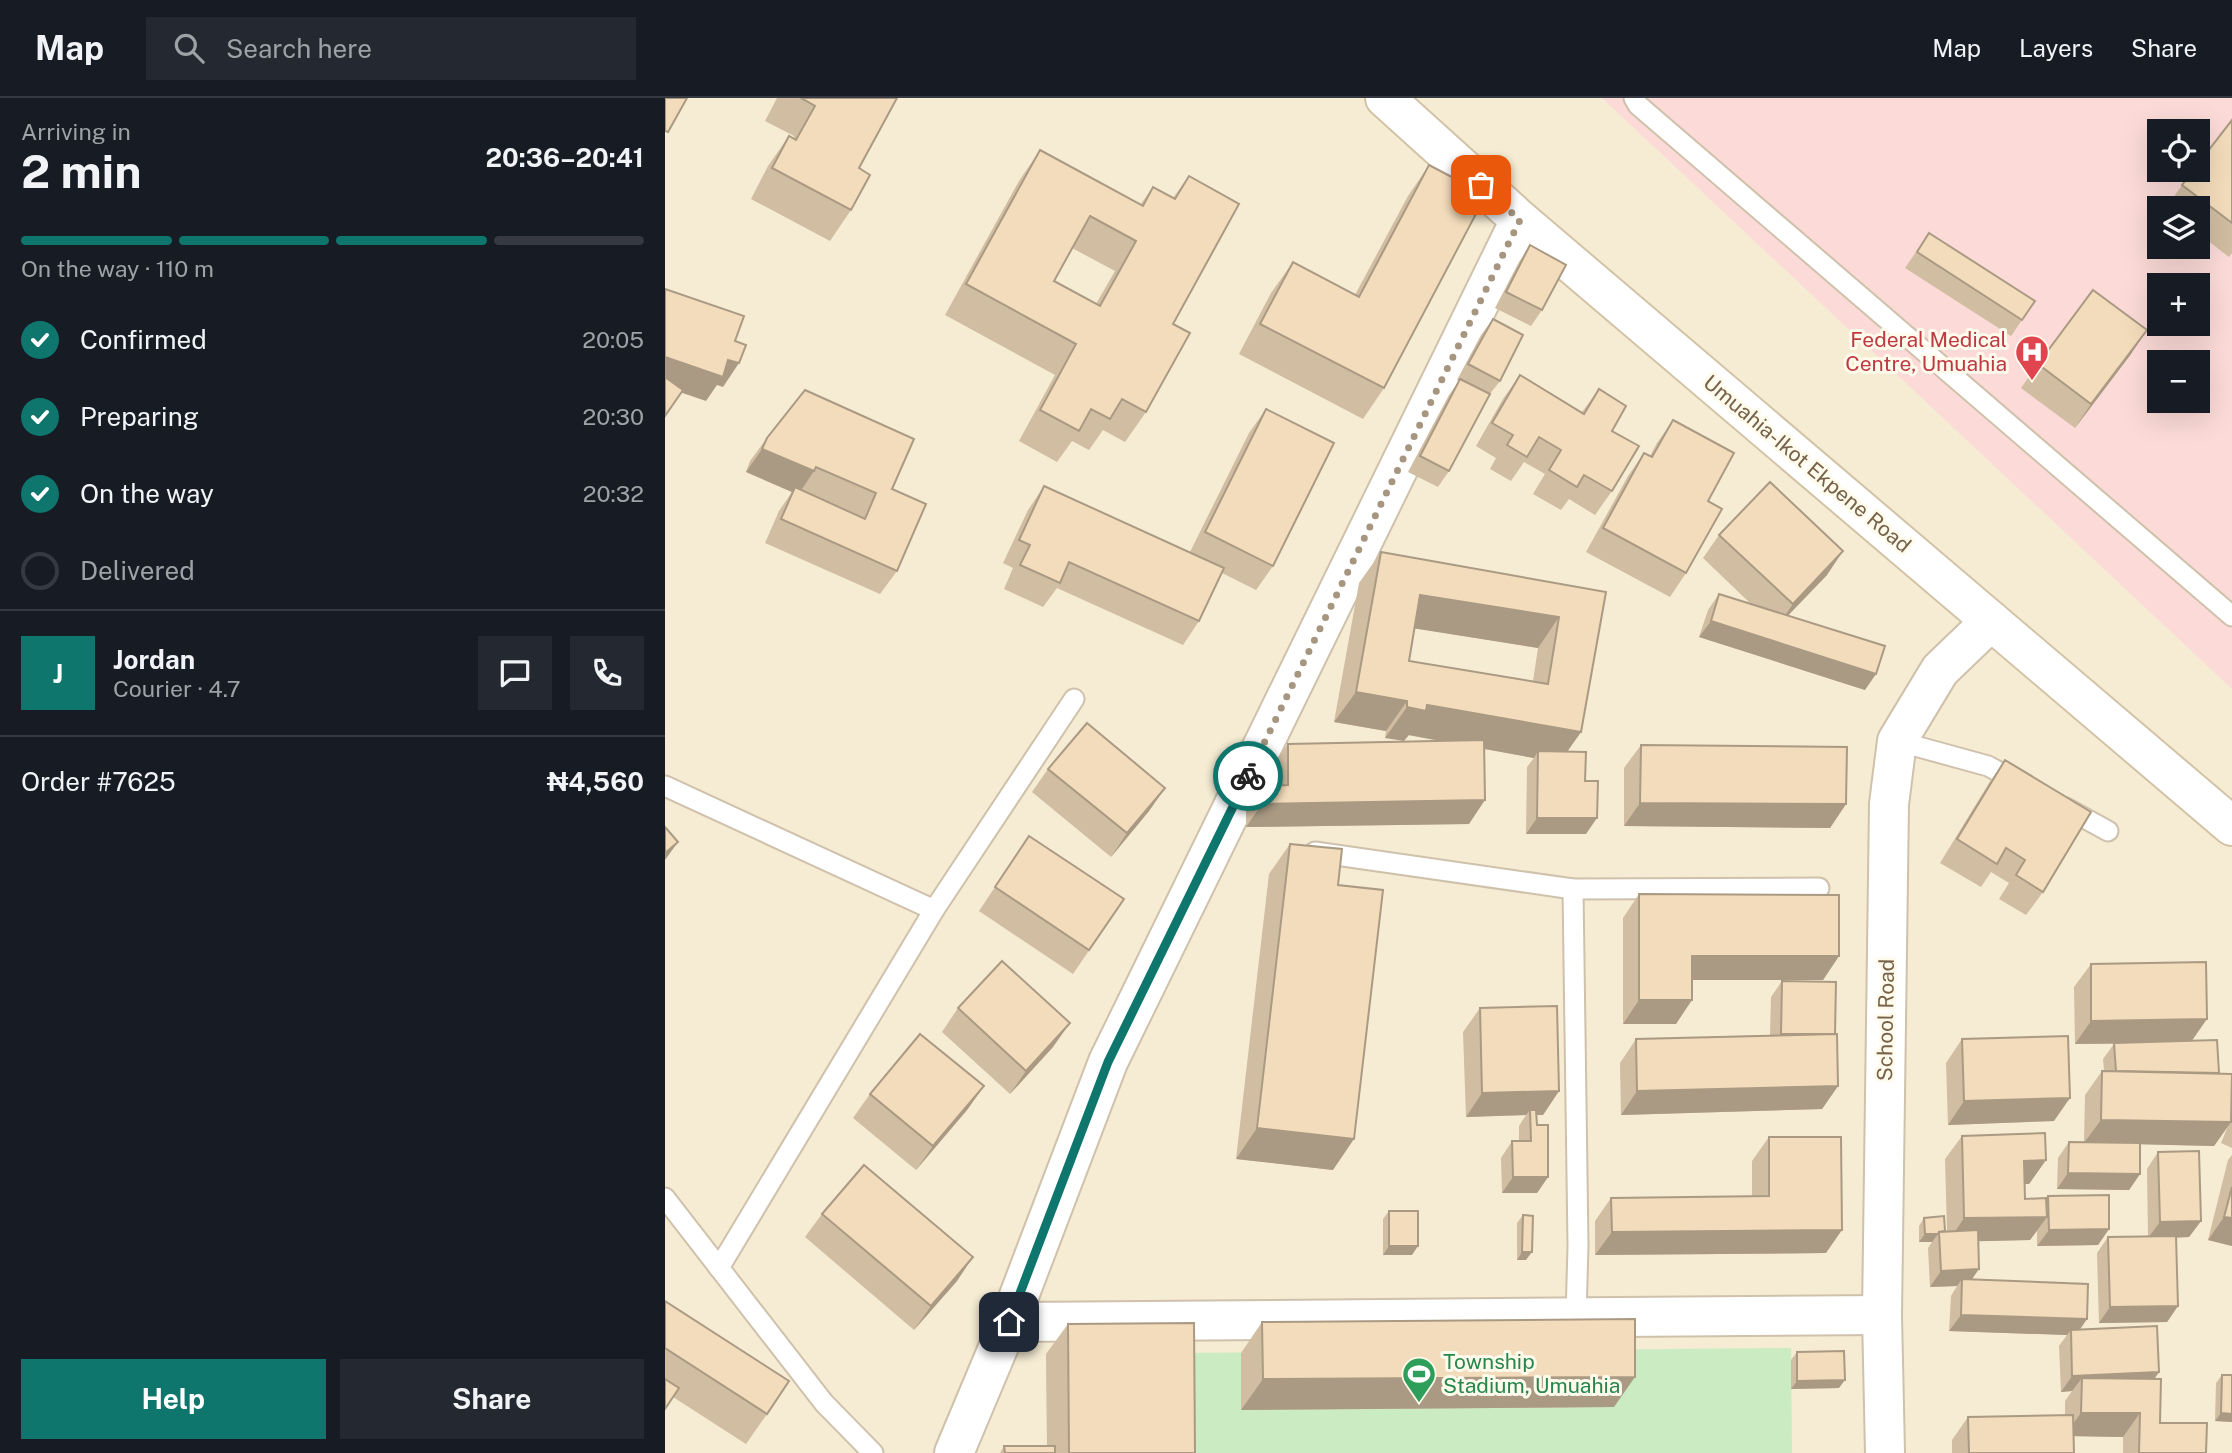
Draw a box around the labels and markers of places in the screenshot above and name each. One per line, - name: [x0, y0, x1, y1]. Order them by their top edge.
- pin: [1451, 155, 1511, 215]
- place label: Federal Medical Centre, Umuahia: [1845, 327, 2007, 376]
- hospital icon: Federal Medical Centre, Umuahia: [2013, 333, 2051, 382]
- pin: [979, 1292, 1039, 1352]
- place label: Township Stadium, Umuahia: [1443, 1349, 1620, 1398]
- sports icon: Township Stadium, Umuahia: [1400, 1355, 1438, 1404]

